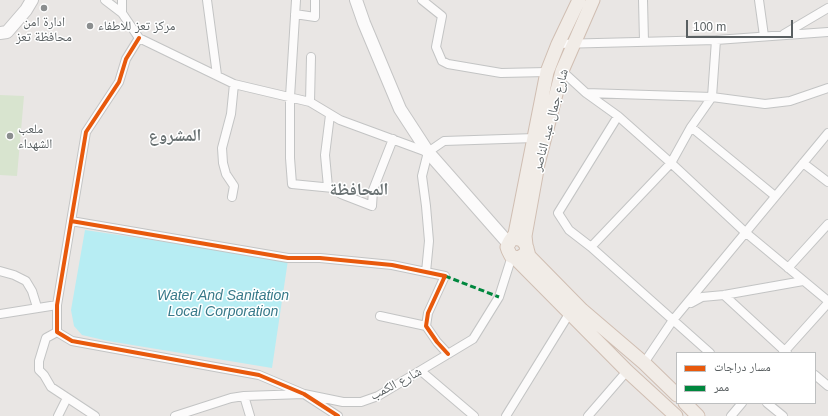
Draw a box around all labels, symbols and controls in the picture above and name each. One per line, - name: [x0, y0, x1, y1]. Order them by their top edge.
- marker: ادارة امن محافظة تعز: [39, 3, 49, 13]
- scale bar: [688, 12, 795, 38]
- place label: ادارة امن محافظة تعز: [16, 14, 72, 45]
- place label: مركز تعز للاطفاء: [98, 18, 175, 34]
- text: 100 m: [693, 20, 726, 34]
- marker: مركز تعز للاطفاء: [85, 21, 95, 31]
- street label: شارع جمال عبد الناصر: [530, 67, 572, 173]
- place label: ملعب الشهداء: [18, 121, 52, 152]
- district label: المشروع: [149, 126, 201, 146]
- marker: ملعب الشهداء: [5, 131, 15, 141]
- district label: المحافظة: [330, 180, 388, 200]
- water label: Water And Sanitation Local Corporation: [157, 288, 289, 320]
- legend: [676, 352, 816, 404]
- text: مسار دراجات: [714, 360, 771, 374]
- street label: شارع الكمب: [368, 364, 424, 404]
- text: ممر: [714, 380, 729, 394]

